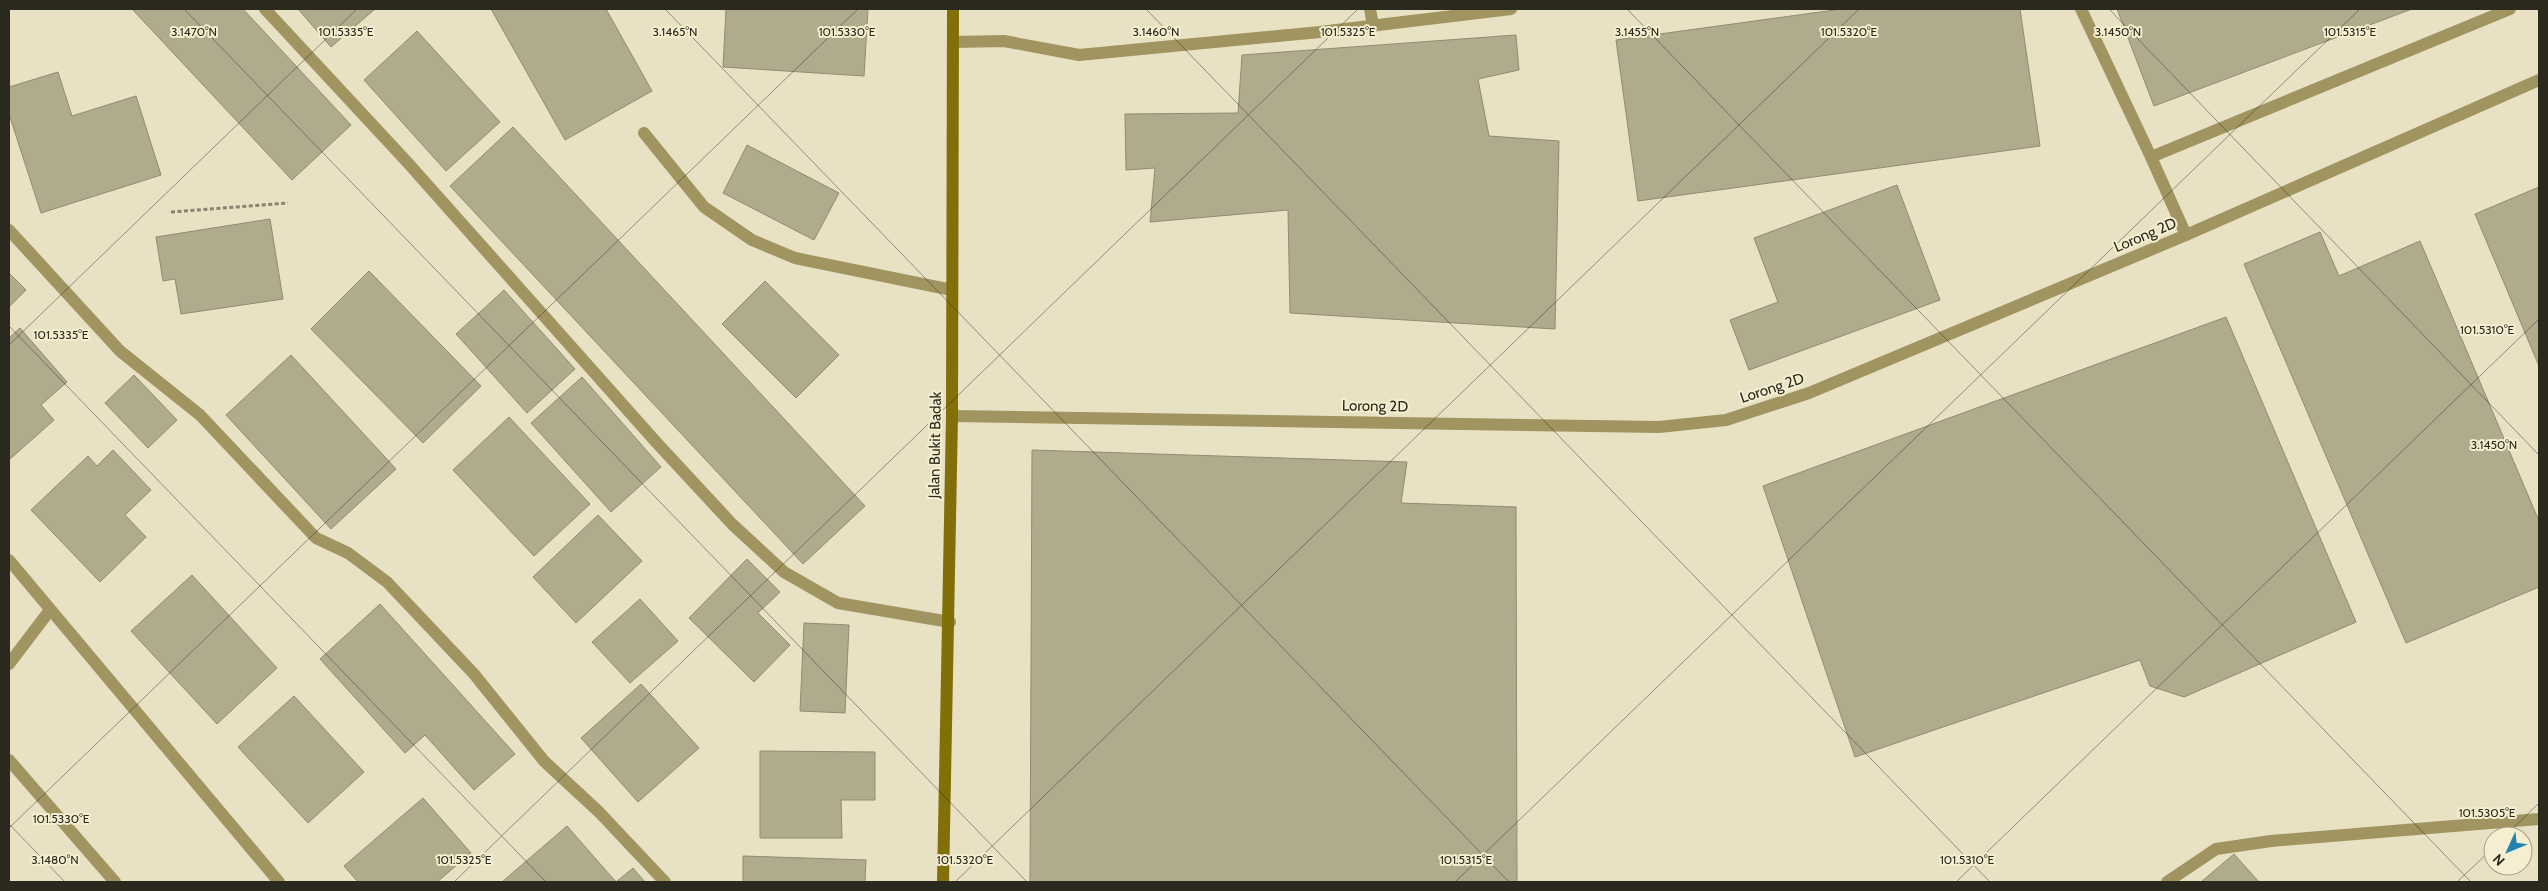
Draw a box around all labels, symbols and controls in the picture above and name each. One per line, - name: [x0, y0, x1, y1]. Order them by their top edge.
- text: 3.1470°N: [171, 24, 217, 39]
- text: 101.5335°E: [319, 24, 374, 39]
- text: 3.1465°N: [653, 24, 697, 39]
- text: 101.5330°E: [819, 24, 876, 39]
- text: 3.1460°N: [1133, 24, 1179, 39]
- text: 101.5325°E: [1321, 24, 1376, 39]
- text: 3.1455°N: [1615, 24, 1659, 39]
- text: 101.5320°E: [1821, 24, 1878, 39]
- text: 3.1450°N: [2095, 24, 2141, 39]
- text: 101.5315°E: [2324, 24, 2376, 39]
- street label: Lorong 2D: [2111, 214, 2179, 256]
- text: 101.5310°E: [2460, 322, 2514, 337]
- text: 101.5335°E: [34, 327, 89, 342]
- street label: Lorong 2D: [1738, 369, 1806, 407]
- street label: Jalan Bukit Badak: [925, 391, 945, 500]
- street label: Lorong 2D: [1342, 396, 1408, 416]
- text: 3.1450°N: [2471, 437, 2517, 452]
- text: 101.5305°E: [2459, 805, 2516, 820]
- text: 101.5330°E: [33, 811, 90, 826]
- north arrow: [2483, 826, 2533, 876]
- text: N: [2489, 850, 2509, 870]
- text: 3.1480°N: [31, 852, 79, 867]
- text: 101.5325°E: [437, 852, 492, 867]
- text: 101.5320°E: [937, 852, 994, 867]
- text: 101.5315°E: [1440, 852, 1492, 867]
- text: 101.5310°E: [1940, 852, 1994, 867]

